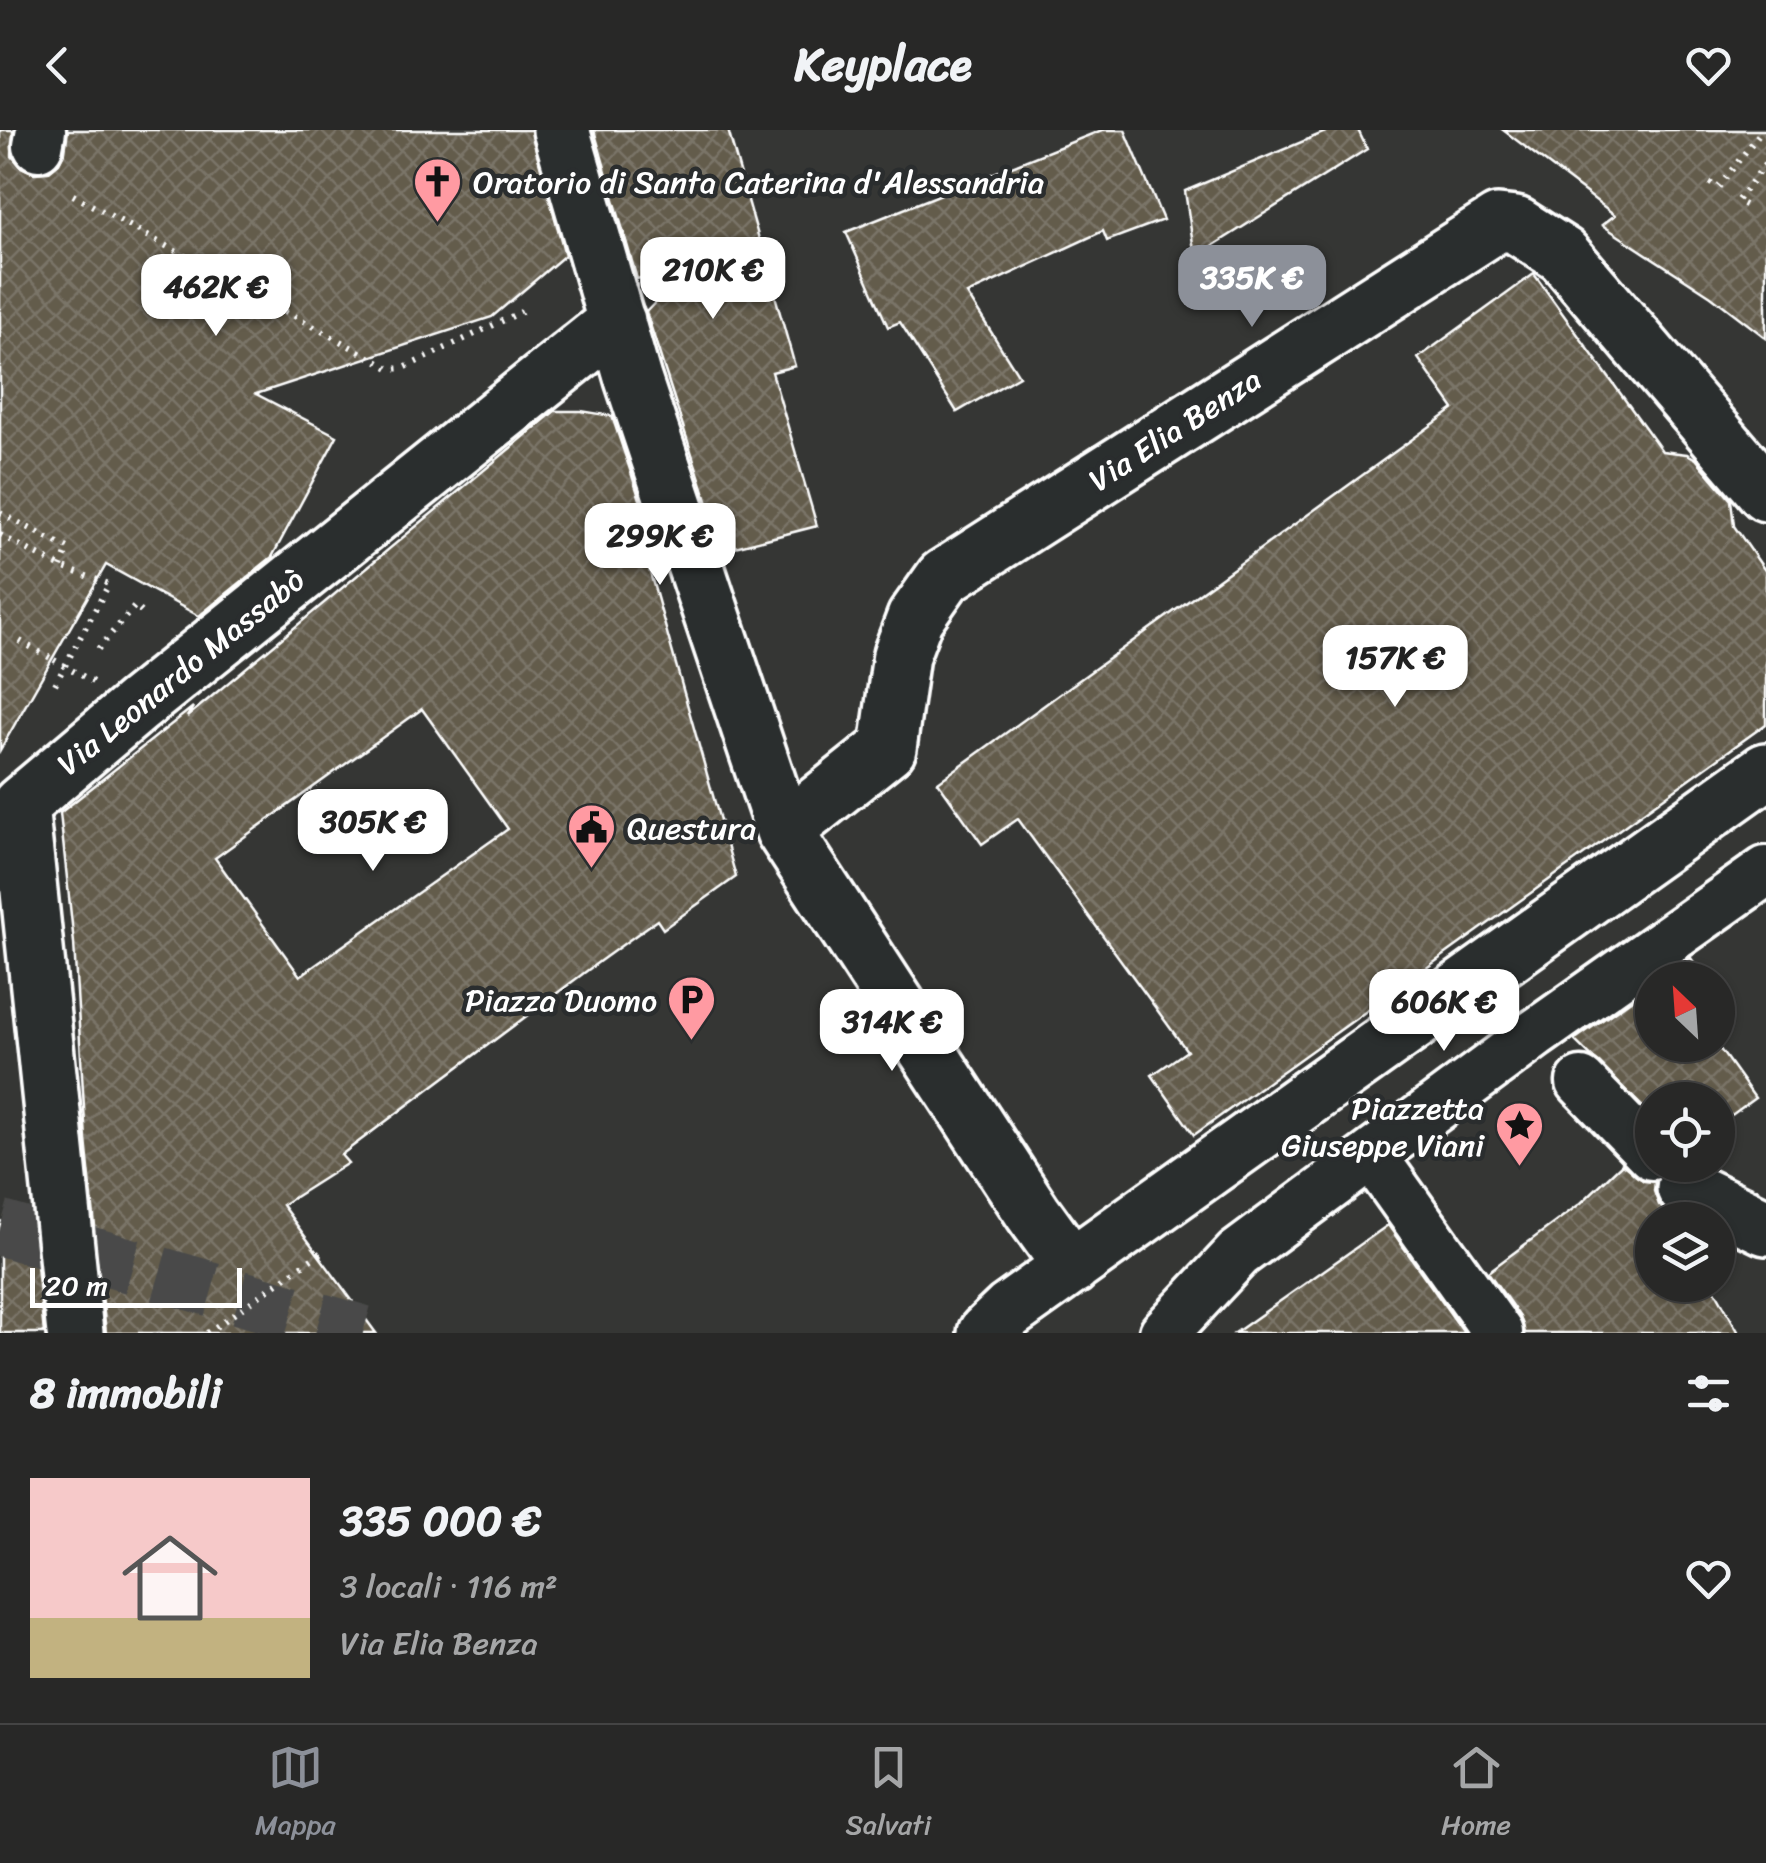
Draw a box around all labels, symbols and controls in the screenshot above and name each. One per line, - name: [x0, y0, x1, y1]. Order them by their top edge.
- text: Keyplace: [794, 25, 972, 105]
- icon: back: [30, 38, 85, 93]
- icon: heart: [1681, 38, 1736, 93]
- place label: Oratorio di Santa Caterina d'Alessandria: [473, 154, 1044, 211]
- church icon: Oratorio di Santa Caterina d'Alessandria: [412, 156, 464, 224]
- pin: 210K €: [632, 237, 794, 322]
- text: 210K €: [662, 241, 764, 298]
- pin: 335K €: [1171, 245, 1333, 330]
- text: 335K €: [1200, 249, 1304, 306]
- pin: 462K €: [135, 254, 297, 339]
- text: 462K €: [163, 258, 269, 315]
- street label: Via Elia Benza: [1077, 352, 1273, 508]
- pin: 299K €: [579, 503, 741, 588]
- text: 299K €: [607, 507, 713, 564]
- street label: Via Leonardo Massabò: [44, 553, 318, 791]
- pin: 157K €: [1314, 625, 1476, 710]
- text: 157K €: [1345, 629, 1445, 686]
- pin: 305K €: [292, 789, 454, 874]
- text: 305K €: [320, 793, 426, 850]
- place label: Questura: [627, 800, 756, 857]
- public building icon: Questura: [566, 802, 618, 870]
- north arrow: [1635, 962, 1735, 1062]
- map controls: [1635, 962, 1735, 1302]
- pin: 606K €: [1363, 969, 1525, 1054]
- place label: Piazza Duomo: [465, 972, 657, 1029]
- text: 606K €: [1391, 973, 1497, 1030]
- parking icon: Piazza Duomo: [666, 974, 718, 1042]
- pin: 314K €: [811, 989, 973, 1074]
- text: 314K €: [842, 993, 942, 1050]
- place label: Piazzetta Giuseppe Viani: [1281, 1080, 1485, 1174]
- button: locate: [1635, 1082, 1735, 1182]
- place icon: Piazzetta Giuseppe Viani: [1493, 1100, 1545, 1168]
- button: layers: [1635, 1202, 1735, 1302]
- text: 20 m: [45, 1261, 108, 1310]
- scale bar: [30, 1263, 242, 1308]
- text: 8 immobili: [30, 1356, 221, 1430]
- icon: filters: [1681, 1366, 1736, 1421]
- text: 335 000 €: [340, 1484, 541, 1558]
- icon: home: [110, 1518, 230, 1638]
- icon: heart: [1681, 1551, 1736, 1606]
- text: 3 locali · 116 m²: [340, 1558, 558, 1615]
- text: Via Elia Benza: [340, 1615, 537, 1672]
- tab: Mappa: [255, 1740, 335, 1849]
- tab: Salvati: [845, 1740, 931, 1849]
- tab: Home: [1441, 1740, 1511, 1849]

